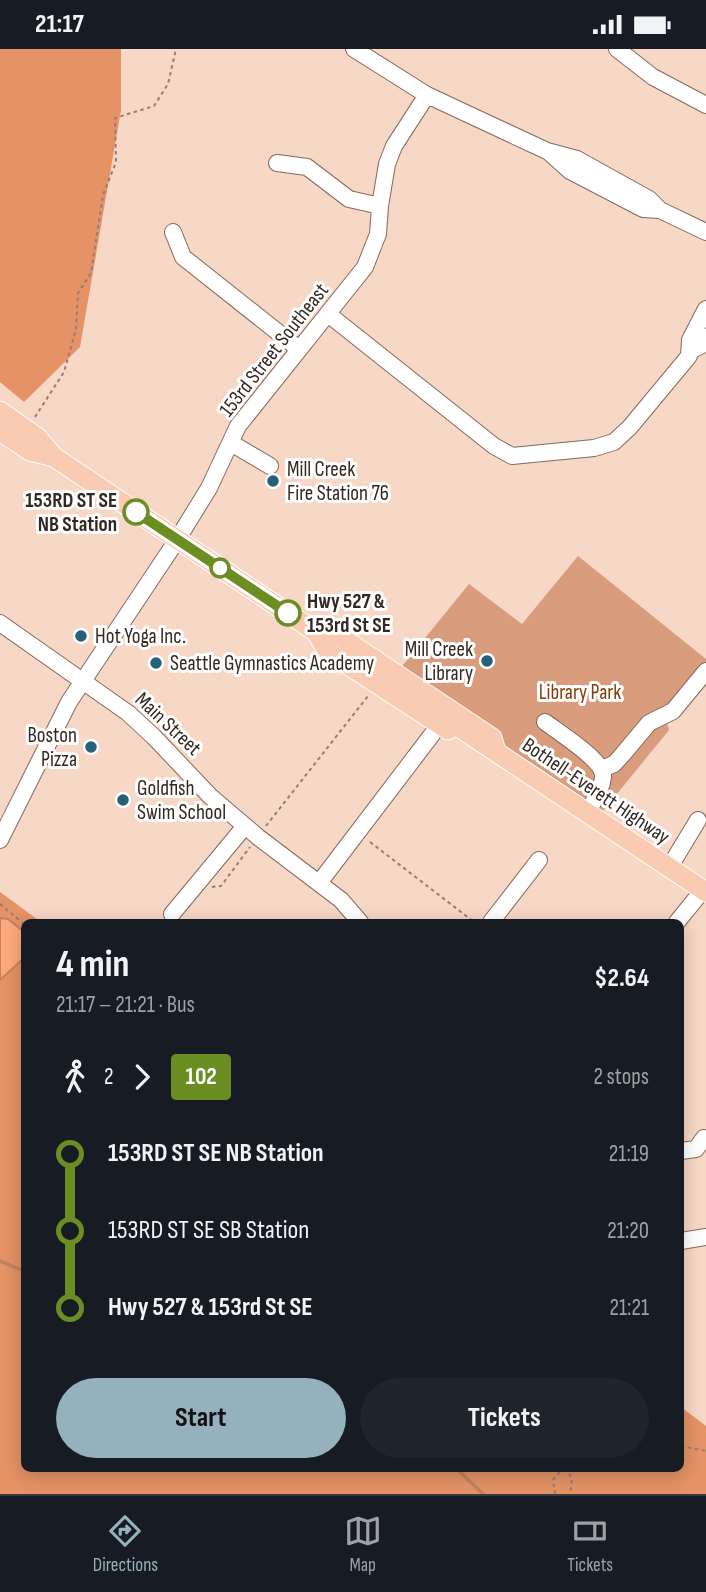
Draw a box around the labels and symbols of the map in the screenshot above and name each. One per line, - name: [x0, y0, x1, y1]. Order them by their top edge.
- street label: 153rd Street Southeast: [214, 278, 334, 422]
- place label: Mill Creek Fire Station 76: [287, 457, 389, 506]
- marker: Mill Creek Fire Station 76: [265, 473, 281, 489]
- place label: 153RD ST SE NB Station: [25, 488, 117, 537]
- marker: 153RD ST SE NB Station: [123, 499, 149, 525]
- unlabelled marker: [210, 558, 230, 578]
- place label: Hwy 527 & 153rd St SE: [307, 589, 391, 638]
- marker: Hwy 527 & 153rd St SE: [275, 600, 301, 626]
- place label: Hot Yoga Inc.: [95, 624, 186, 649]
- marker: Hot Yoga Inc.: [73, 628, 89, 644]
- place label: Mill Creek Library: [405, 637, 473, 686]
- place label: Seattle Gymnastics Academy: [170, 651, 374, 676]
- marker: Mill Creek Library: [479, 653, 495, 669]
- marker: Seattle Gymnastics Academy: [148, 655, 164, 671]
- park label: Library Park: [539, 680, 621, 705]
- street label: Main Street: [130, 687, 206, 761]
- place label: Boston Pizza: [27, 723, 77, 772]
- street label: Bothell-Everett Highway: [518, 732, 674, 850]
- marker: Boston Pizza: [83, 739, 99, 755]
- place label: Goldfish Swim School: [137, 776, 226, 825]
- marker: Goldfish Swim School: [115, 792, 131, 808]

